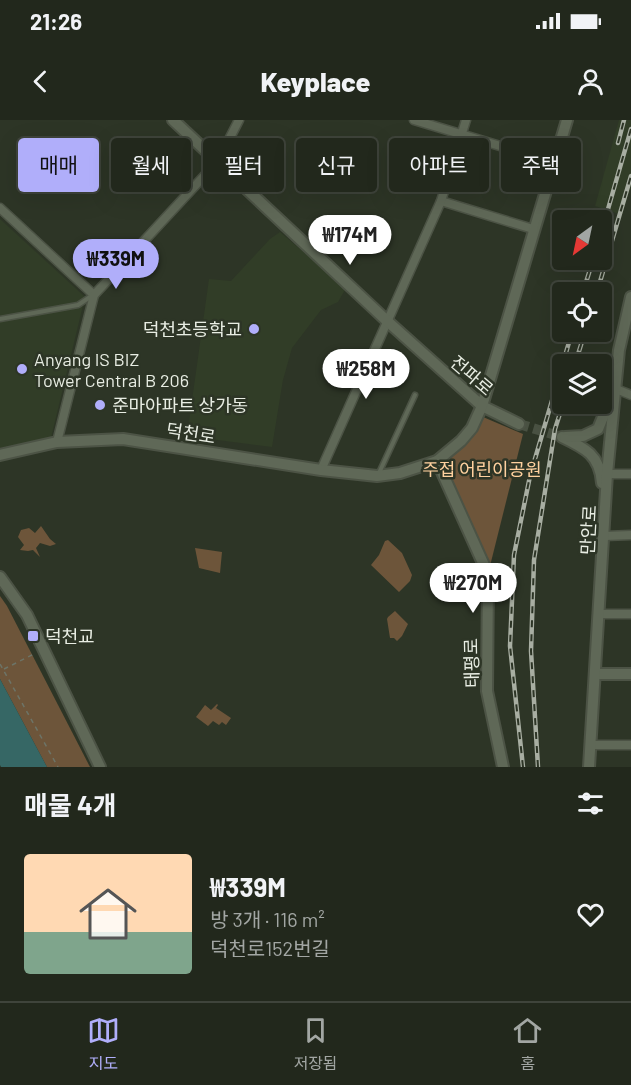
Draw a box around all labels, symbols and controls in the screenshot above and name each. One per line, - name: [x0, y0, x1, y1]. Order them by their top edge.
- text: 21:26: [30, 8, 82, 34]
- icon: back: [24, 65, 57, 98]
- text: Keyplace: [261, 65, 370, 97]
- icon: person: [574, 65, 607, 98]
- chip: 매매: [18, 138, 99, 192]
- chip: 월세: [111, 138, 191, 192]
- chip: 필터: [203, 138, 284, 192]
- chip: 신규: [296, 138, 377, 192]
- chip: 아파트: [389, 138, 489, 192]
- chip: 주택: [501, 138, 581, 192]
- north arrow: [552, 210, 612, 270]
- map controls: [552, 210, 612, 414]
- pin: ₩174M: [308, 215, 392, 266]
- text: ₩174M: [322, 222, 378, 246]
- pin: ₩339M: [74, 239, 158, 290]
- text: ₩339M: [87, 246, 145, 270]
- button: locate: [552, 282, 612, 342]
- place label: 덕천초등학교: [143, 318, 242, 340]
- marker: 덕천초등학교: [247, 322, 261, 336]
- place label: Anyang IS BIZ Tower Central B 206: [34, 348, 189, 391]
- pin: ₩258M: [324, 349, 408, 400]
- street label: 전파로: [446, 350, 498, 400]
- button: layers: [552, 354, 612, 414]
- text: ₩258M: [337, 356, 395, 380]
- marker: Anyang IS BIZ Tower Central B 206: [15, 362, 29, 376]
- place label: 준마아파트 상가동: [112, 394, 248, 416]
- marker: 준마아파트 상가동: [93, 398, 107, 412]
- street label: 덕천로: [165, 418, 217, 448]
- park label: 주접 어린이공원: [422, 458, 542, 480]
- street label: 만안로: [576, 505, 600, 555]
- pin: ₩270M: [431, 563, 515, 614]
- text: ₩270M: [444, 570, 502, 594]
- place label: 덕천교: [45, 625, 95, 647]
- marker: 덕천교: [26, 629, 40, 643]
- street label: 태평로: [460, 638, 482, 688]
- icon: filters: [574, 787, 607, 820]
- text: 매물 4개: [24, 789, 117, 820]
- text: ₩339M: [210, 871, 286, 902]
- icon: home: [72, 878, 144, 950]
- icon: heart: [574, 898, 607, 931]
- text: 방 3개 · 116 m²: [210, 907, 325, 931]
- text: 덕천로152번길: [210, 936, 330, 960]
- tab: 지도: [87, 1014, 120, 1074]
- tab: 저장됨: [293, 1014, 338, 1074]
- tab: 홈: [511, 1014, 544, 1074]

